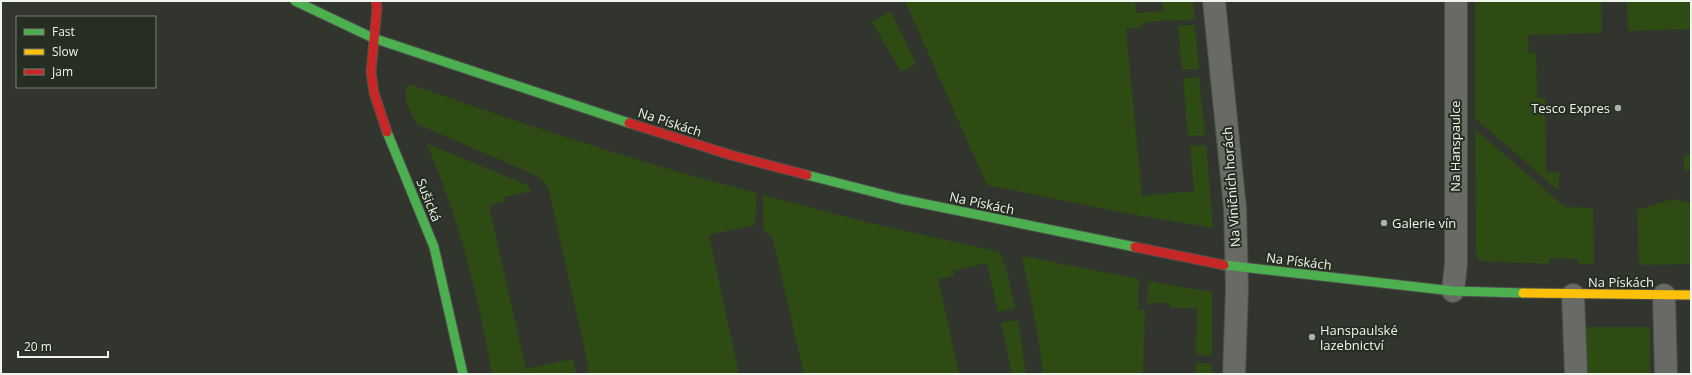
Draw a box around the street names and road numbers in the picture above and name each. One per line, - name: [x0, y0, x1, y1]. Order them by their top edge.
- street label: Na Hanspaulce: [1446, 100, 1464, 192]
- street label: Na Pískách: [636, 103, 704, 141]
- street label: Na Viničních horách: [1218, 126, 1244, 248]
- street label: Sušická: [412, 176, 446, 224]
- street label: Na Pískách: [948, 187, 1016, 219]
- street label: Na Pískách: [1265, 248, 1333, 274]
- street label: Na Pískách: [1588, 273, 1654, 291]

